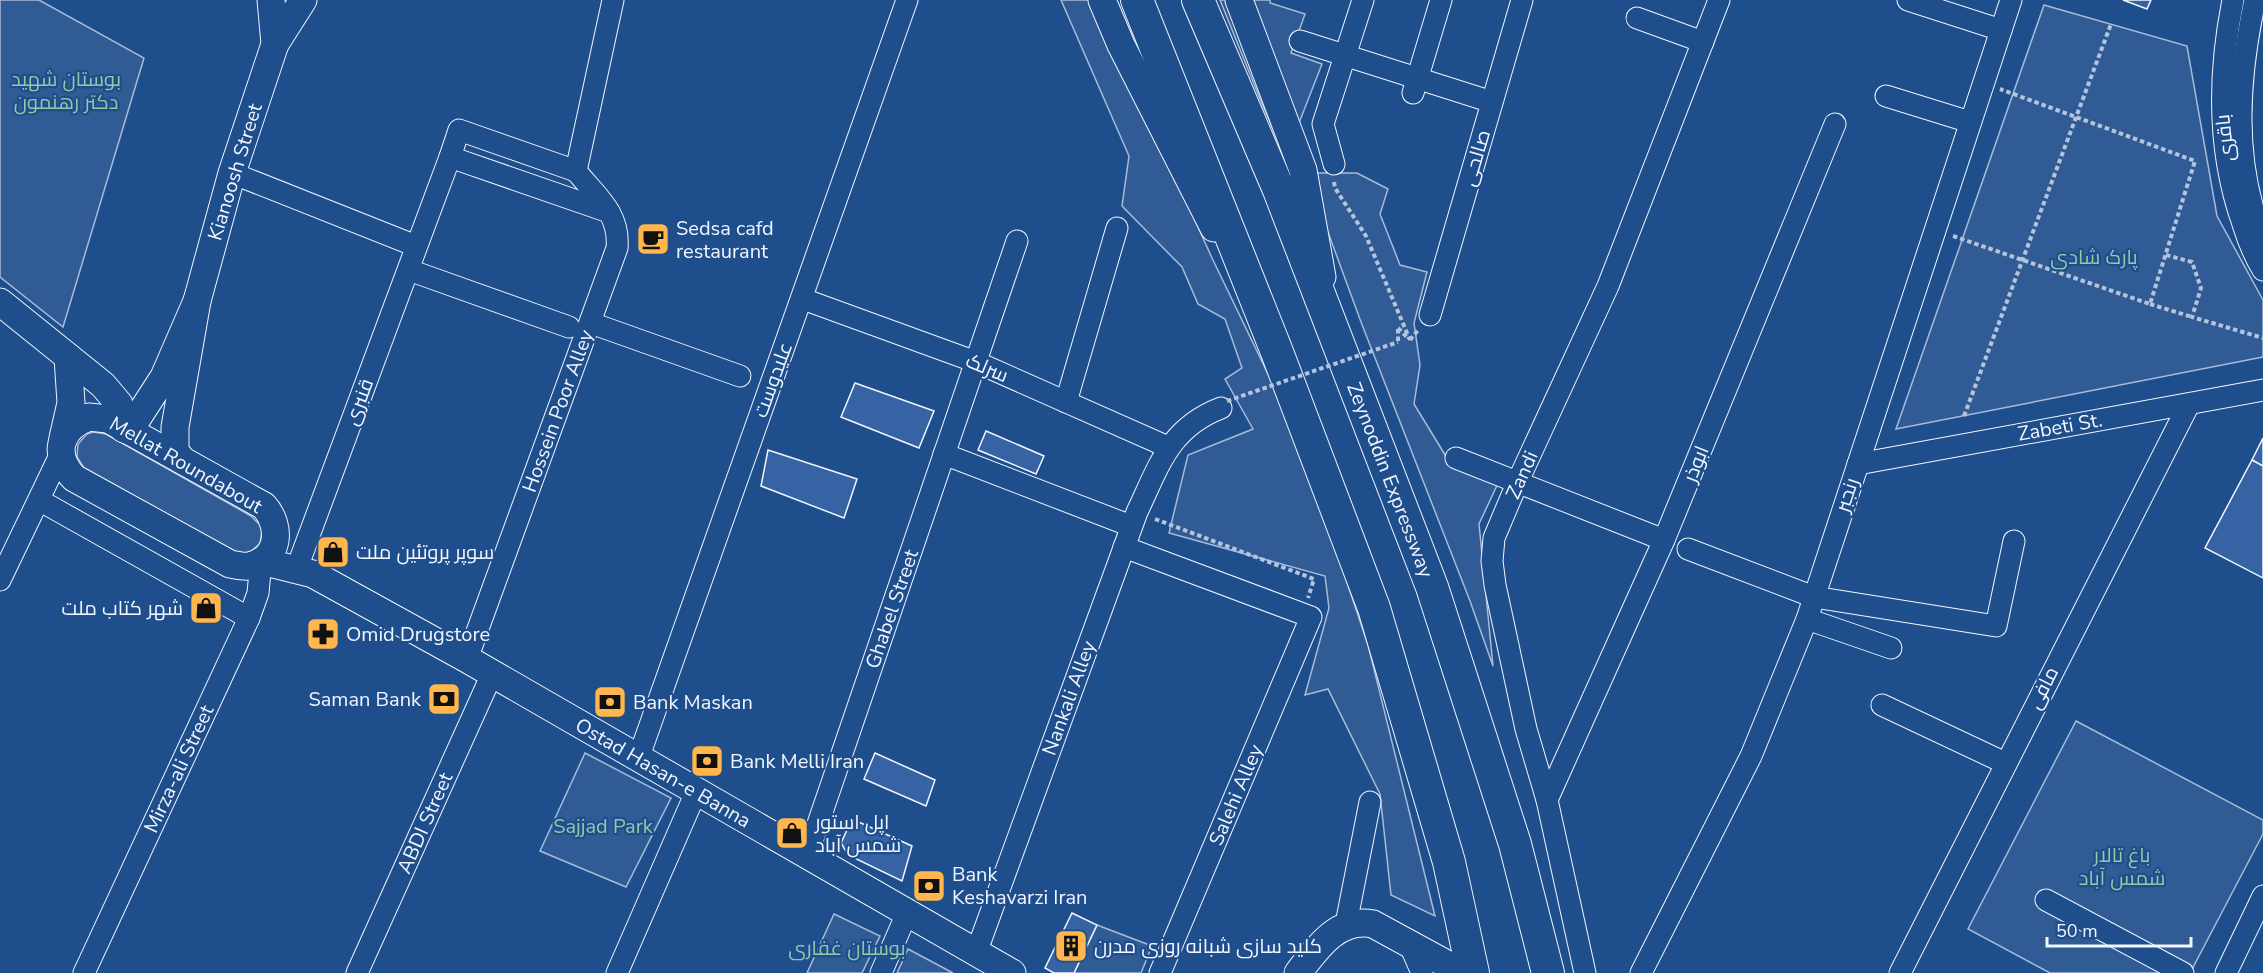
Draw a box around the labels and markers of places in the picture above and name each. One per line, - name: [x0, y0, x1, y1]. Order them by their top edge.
- place label: Sedsa cafd restaurant: [676, 215, 774, 265]
- cafe icon: Sedsa cafd restaurant: [635, 221, 671, 257]
- shop icon: سوپر پروتئین ملت: [315, 534, 351, 570]
- place label: سوپر پروتئین ملت: [356, 539, 494, 566]
- shop icon: شهر کتاب ملت: [188, 590, 224, 626]
- place label: شهر کتاب ملت: [62, 595, 183, 622]
- pharmacy icon: Omid Drugstore: [305, 616, 341, 652]
- place label: Omid Drugstore: [346, 621, 490, 648]
- bank icon: Saman Bank: [426, 681, 462, 717]
- bank icon: Bank Maskan: [592, 684, 628, 720]
- place label: Saman Bank: [308, 686, 422, 713]
- place label: Bank Maskan: [633, 689, 753, 716]
- bank icon: Bank Melli Iran: [689, 743, 725, 779]
- place label: Bank Melli Iran: [730, 748, 864, 775]
- place label: اپل استور شمس آباد: [814, 809, 901, 859]
- shop icon: اپل استور شمس آباد: [774, 815, 810, 851]
- place label: Bank Keshavarzi Iran: [952, 861, 1087, 911]
- bank icon: Bank Keshavarzi Iran: [911, 868, 947, 904]
- building icon: کلید سازی شبانه روزی مدرن: [1053, 928, 1089, 964]
- place label: کلید سازی شبانه روزی مدرن: [1094, 933, 1322, 960]

